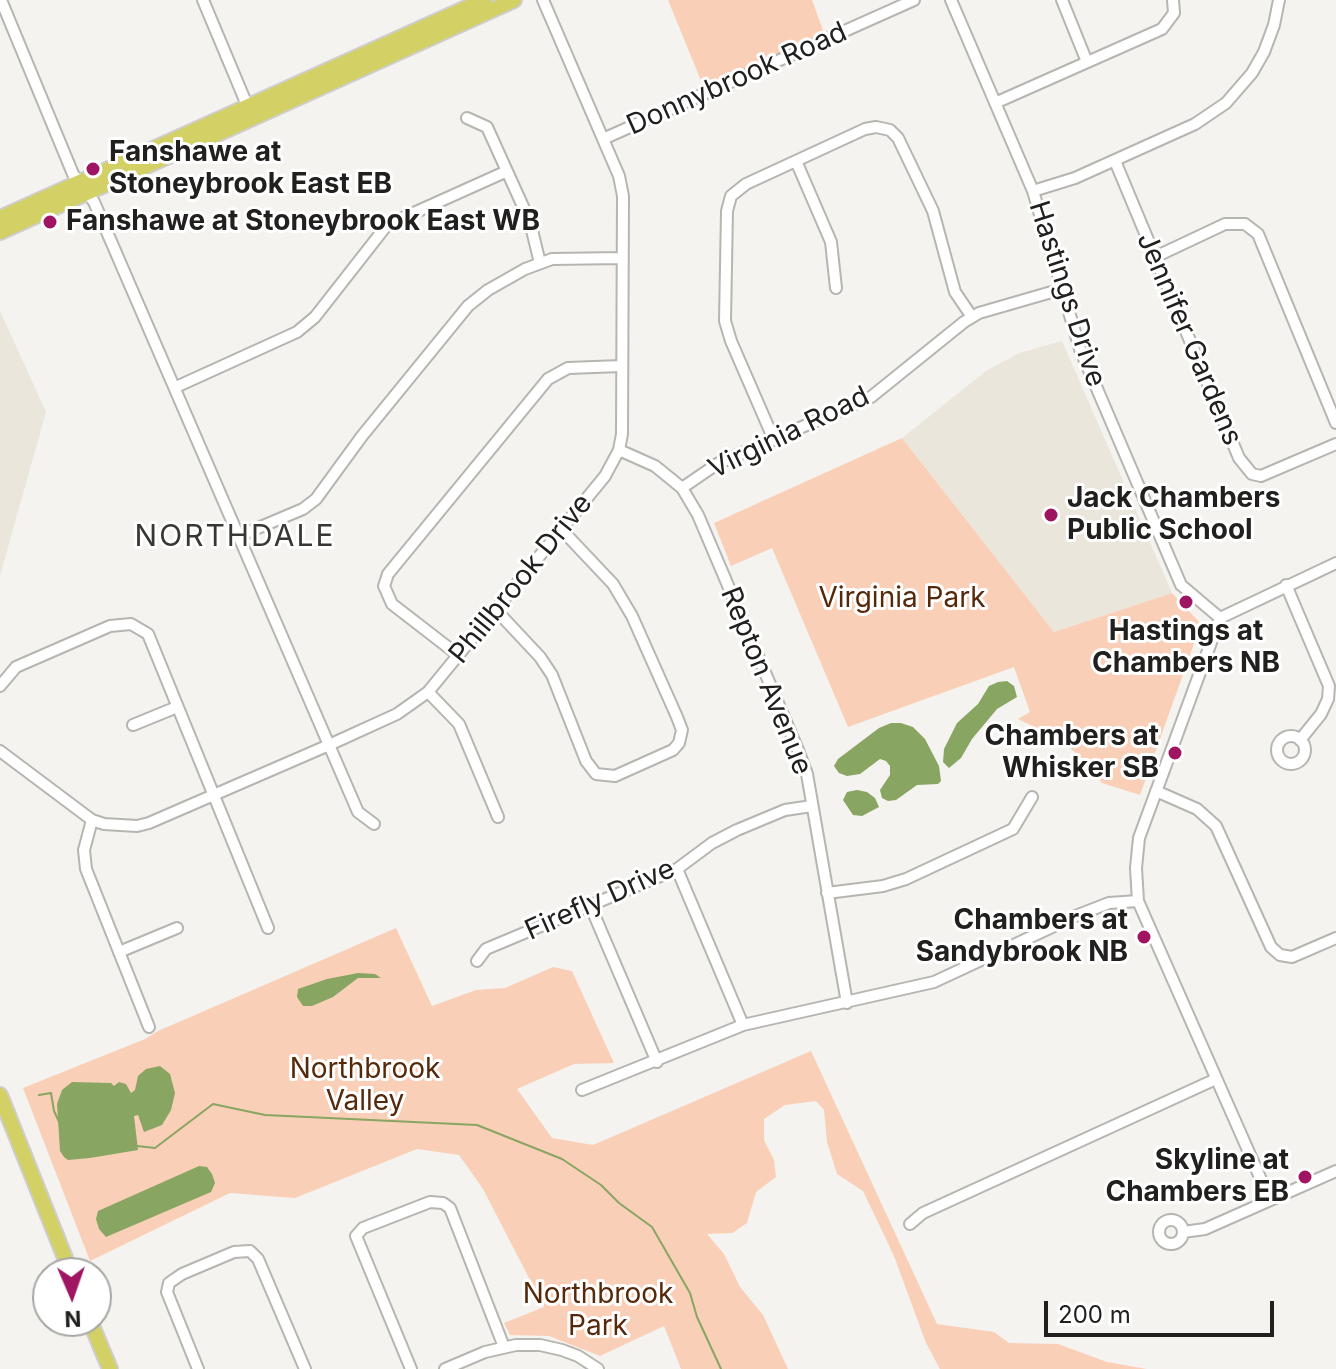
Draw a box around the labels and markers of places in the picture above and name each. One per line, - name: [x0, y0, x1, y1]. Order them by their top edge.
- place label: Fanshawe at Stoneybrook East EB: [109, 136, 392, 202]
- marker: Fanshawe at Stoneybrook East EB: [84, 160, 102, 178]
- place label: Fanshawe at Stoneybrook East WB: [66, 205, 540, 239]
- marker: Fanshawe at Stoneybrook East WB: [41, 213, 59, 231]
- place label: Jack Chambers Public School: [1067, 482, 1280, 548]
- marker: Jack Chambers Public School: [1042, 506, 1060, 524]
- marker: Hastings at Chambers NB: [1177, 593, 1195, 611]
- place label: Hastings at Chambers NB: [1092, 615, 1280, 681]
- place label: Chambers at Whisker SB: [984, 720, 1159, 786]
- marker: Chambers at Whisker SB: [1166, 744, 1184, 762]
- place label: Chambers at Sandybrook NB: [916, 904, 1128, 970]
- marker: Chambers at Sandybrook NB: [1135, 928, 1153, 946]
- place label: Skyline at Chambers EB: [1105, 1144, 1289, 1210]
- marker: Skyline at Chambers EB: [1296, 1168, 1314, 1186]

